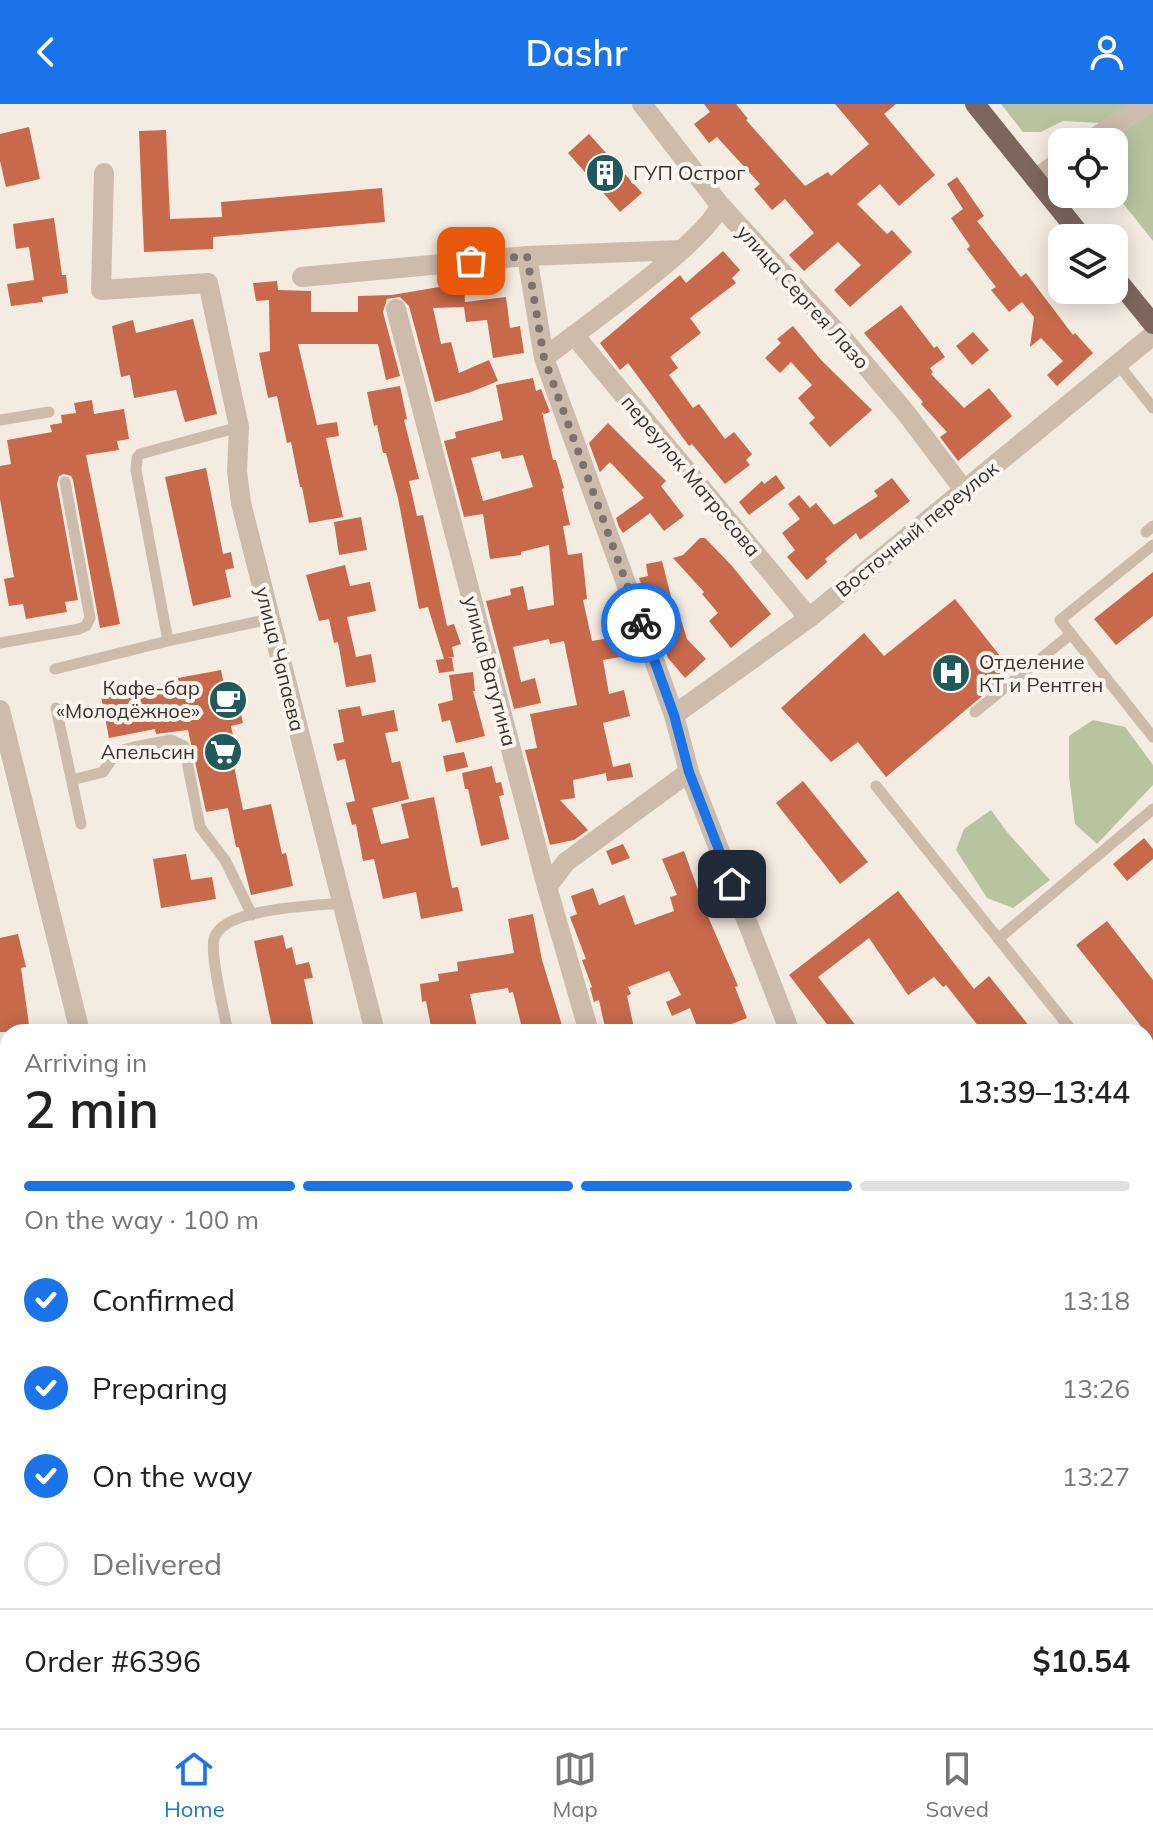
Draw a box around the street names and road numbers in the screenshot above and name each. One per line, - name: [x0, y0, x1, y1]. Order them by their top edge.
- street label: улица Сергея Лазо: [732, 219, 875, 374]
- street label: переулок Матросова: [617, 390, 766, 561]
- street label: Восточный переулок: [830, 455, 1003, 602]
- street label: улица Чапаева: [250, 584, 311, 734]
- street label: улица Ватутина: [458, 593, 523, 749]

